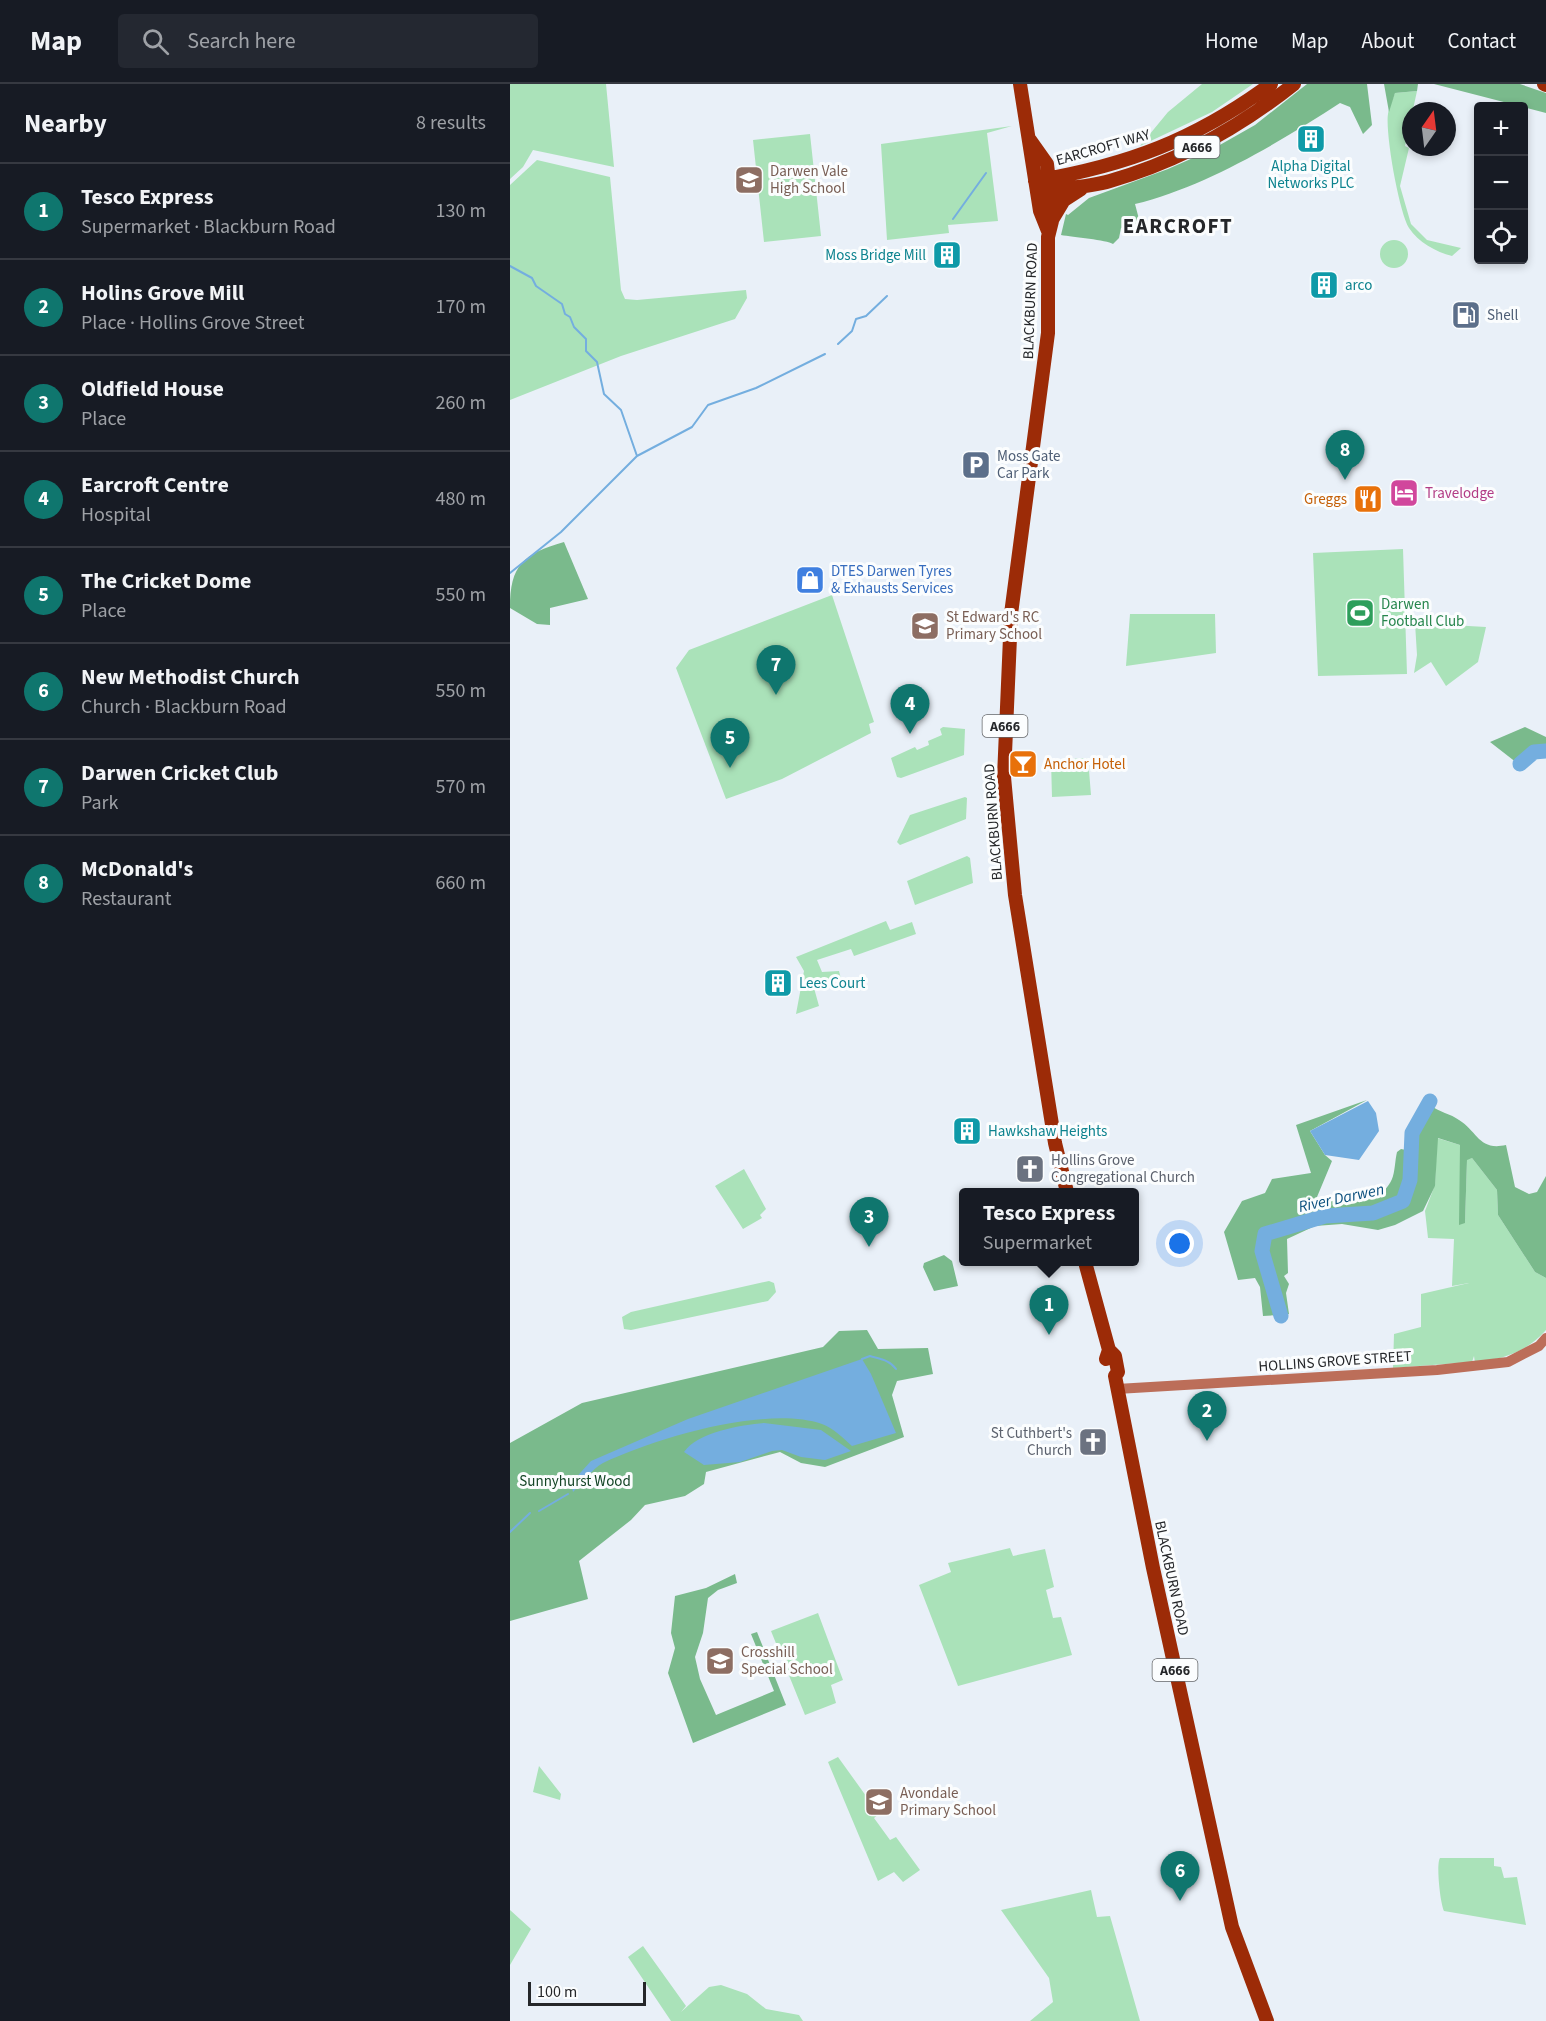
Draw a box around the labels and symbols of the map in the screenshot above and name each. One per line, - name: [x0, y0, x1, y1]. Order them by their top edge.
- north arrow: [1402, 102, 1456, 156]
- building icon: Alpha Digital Networks PLC: [1295, 123, 1327, 155]
- street label: EARCROFT WAY: [1054, 124, 1153, 171]
- road number: A666: [1174, 136, 1220, 158]
- place label: Alpha Digital Networks PLC: [1268, 156, 1355, 194]
- place label: Darwen Vale High School: [770, 161, 848, 199]
- school or university icon: Darwen Vale High School: [733, 164, 765, 196]
- district label: EARCROFT: [1123, 211, 1233, 241]
- building icon: Moss Bridge Mill: [931, 239, 963, 271]
- street label: BLACKBURN ROAD: [1018, 242, 1043, 360]
- place label: Moss Bridge Mill: [825, 245, 926, 266]
- building icon: arco: [1308, 269, 1340, 301]
- place label: arco: [1345, 275, 1372, 296]
- fuel station icon: Shell: [1450, 299, 1482, 331]
- place label: Shell: [1487, 305, 1518, 326]
- pin: 8: [1326, 430, 1364, 480]
- place label: Moss Gate Car Park: [997, 446, 1061, 484]
- parking icon: Moss Gate Car Park: [960, 449, 992, 481]
- hotel icon: Travelodge: [1388, 477, 1420, 509]
- restaurant icon: Greggs: [1352, 483, 1384, 515]
- place label: Travelodge: [1425, 483, 1494, 504]
- place label: Greggs: [1304, 489, 1347, 510]
- place label: DTES Darwen Tyres & Exhausts Services: [831, 561, 953, 599]
- shop icon: DTES Darwen Tyres & Exhausts Services: [794, 564, 826, 596]
- place label: Darwen Football Club: [1381, 594, 1464, 632]
- sports icon: Darwen Football Club: [1344, 597, 1376, 629]
- place label: St Edward's RC Primary School: [946, 607, 1042, 645]
- school or university icon: St Edward's RC Primary School: [909, 610, 941, 642]
- pin: 7: [756, 646, 796, 695]
- pin: 4: [890, 684, 930, 734]
- road number: A666: [982, 715, 1028, 737]
- pin: 5: [710, 718, 750, 768]
- bar icon: Anchor Hotel: [1007, 748, 1039, 780]
- place label: Anchor Hotel: [1044, 754, 1126, 775]
- street label: BLACKBURN ROAD: [979, 763, 1008, 881]
- building icon: Lees Court: [762, 967, 794, 999]
- place label: Lees Court: [799, 973, 865, 994]
- building icon: Hawkshaw Heights: [951, 1115, 983, 1147]
- place label: Hawkshaw Heights: [988, 1121, 1107, 1142]
- place label: Hollins Grove Congregational Church: [1051, 1150, 1195, 1188]
- church icon: Hollins Grove Congregational Church: [1014, 1153, 1046, 1185]
- water label: River Darwen: [1296, 1178, 1386, 1218]
- pin: 3: [850, 1198, 888, 1247]
- your location: [1165, 1229, 1194, 1258]
- pin: 1: [1030, 1286, 1068, 1335]
- street label: HOLLINS GROVE STREET: [1258, 1346, 1412, 1377]
- pin: 2: [1188, 1392, 1226, 1441]
- place label: St Cuthbert's Church: [991, 1423, 1072, 1461]
- church icon: St Cuthbert's Church: [1077, 1426, 1109, 1458]
- park label: Sunnyhurst Wood: [519, 1471, 631, 1492]
- street label: BLACKBURN ROAD: [1149, 1519, 1194, 1637]
- place label: Crosshill Special School: [741, 1642, 833, 1680]
- school or university icon: Crosshill Special School: [704, 1645, 736, 1677]
- road number: A666: [1152, 1659, 1198, 1681]
- place label: Avondale Primary School: [900, 1783, 996, 1821]
- school or university icon: Avondale Primary School: [863, 1786, 895, 1818]
- pin: 6: [1160, 1852, 1200, 1901]
- scale bar: [528, 1979, 646, 2006]

